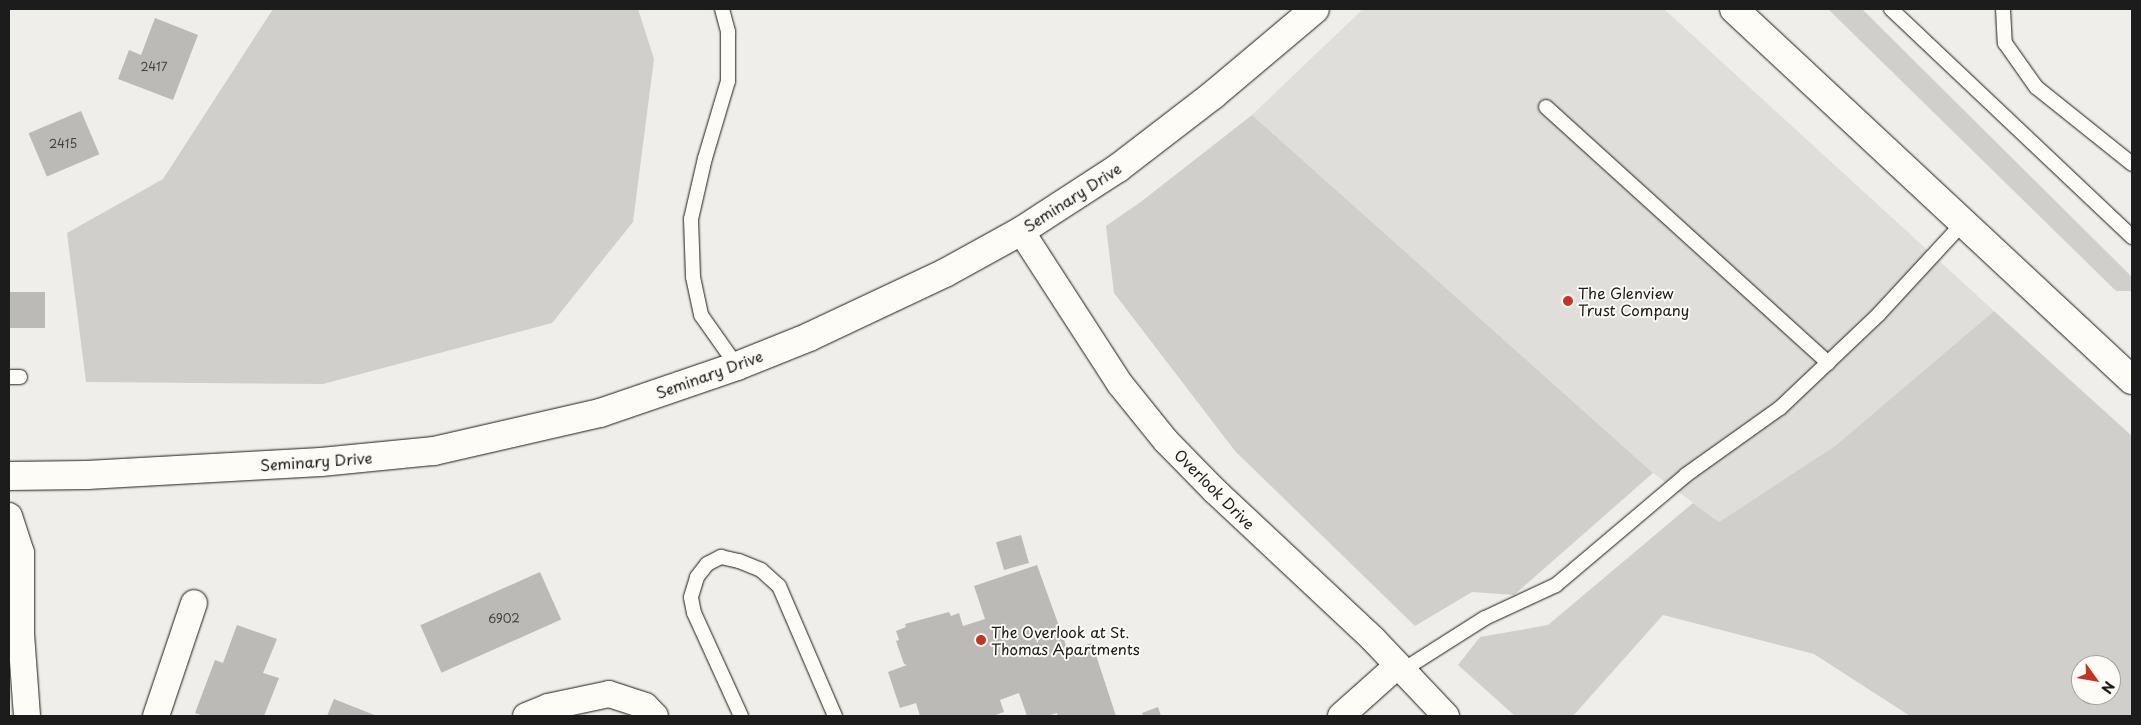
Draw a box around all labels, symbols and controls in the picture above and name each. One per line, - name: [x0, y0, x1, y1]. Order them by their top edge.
- house number: 2417: [140, 60, 168, 74]
- house number: 2415: [49, 137, 77, 151]
- street label: Seminary Drive: [1020, 159, 1124, 235]
- place label: The Glenview Trust Company: [1578, 283, 1690, 318]
- marker: The Glenview Trust Company: [1562, 295, 1574, 307]
- street label: Seminary Drive: [653, 346, 765, 402]
- street label: Overlook Drive: [1171, 445, 1259, 533]
- street label: Seminary Drive: [259, 448, 373, 474]
- house number: 6902: [488, 612, 520, 626]
- place label: The Overlook at St. Thomas Apartments: [991, 622, 1139, 657]
- marker: The Overlook at St. Thomas Apartments: [975, 634, 987, 646]
- north arrow: [2071, 655, 2121, 705]
- text: N: [2096, 677, 2120, 698]

